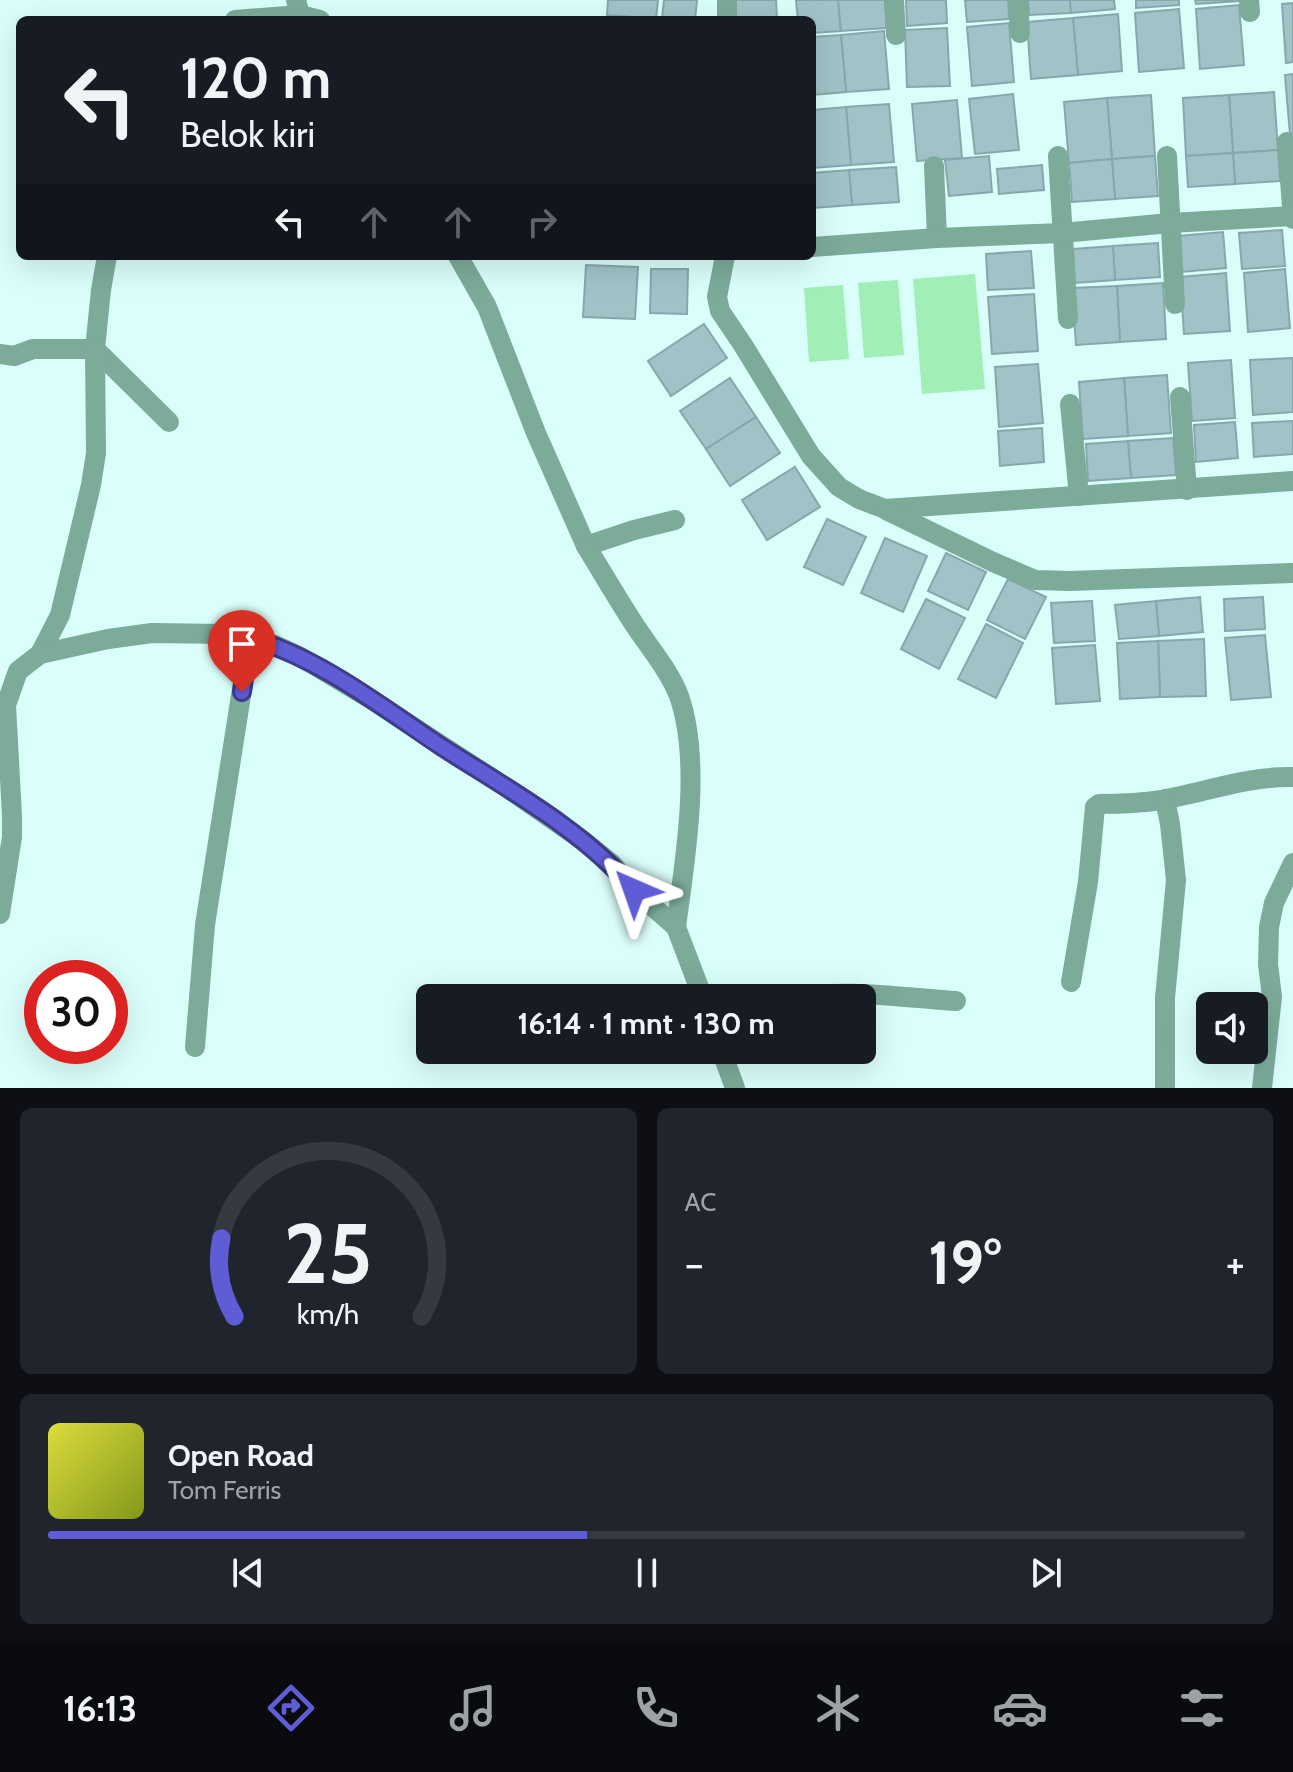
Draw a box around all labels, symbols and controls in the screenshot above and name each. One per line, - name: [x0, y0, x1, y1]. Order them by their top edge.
- text: 120 m: [180, 44, 331, 112]
- icon: left: [48, 48, 152, 152]
- text: Belok kiri: [180, 112, 315, 156]
- icon: left: [268, 200, 312, 244]
- icon: ahead: [352, 200, 396, 244]
- icon: ahead: [436, 200, 480, 244]
- icon: right: [520, 200, 564, 244]
- pin: [208, 610, 276, 692]
- icon: arrive: [220, 622, 264, 666]
- position arrow: [592, 848, 676, 932]
- speed limit sign: 30: [24, 960, 128, 1064]
- map controls: [1196, 992, 1268, 1064]
- button: sound: [1196, 992, 1268, 1064]
- text: 16:14 · 1 mnt · 130 m: [517, 1005, 775, 1042]
- text: AC: [685, 1186, 716, 1218]
- text: 25: [284, 1203, 373, 1304]
- text: 19°: [928, 1226, 1001, 1299]
- text: −: [685, 1237, 704, 1290]
- text: +: [1226, 1237, 1245, 1290]
- text: km/h: [297, 1296, 360, 1331]
- text: Open Road: [168, 1437, 314, 1474]
- text: Tom Ferris: [168, 1474, 281, 1506]
- icon: previous: [226, 1551, 270, 1595]
- icon: pause: [625, 1551, 669, 1595]
- icon: next: [1024, 1551, 1068, 1595]
- icon: directions: [263, 1680, 319, 1736]
- icon: music: [445, 1680, 501, 1736]
- icon: phone: [628, 1680, 684, 1736]
- icon: climate: [810, 1680, 866, 1736]
- icon: car: [992, 1680, 1048, 1736]
- icon: filters: [1174, 1680, 1230, 1736]
- text: 16:13: [63, 1686, 137, 1730]

